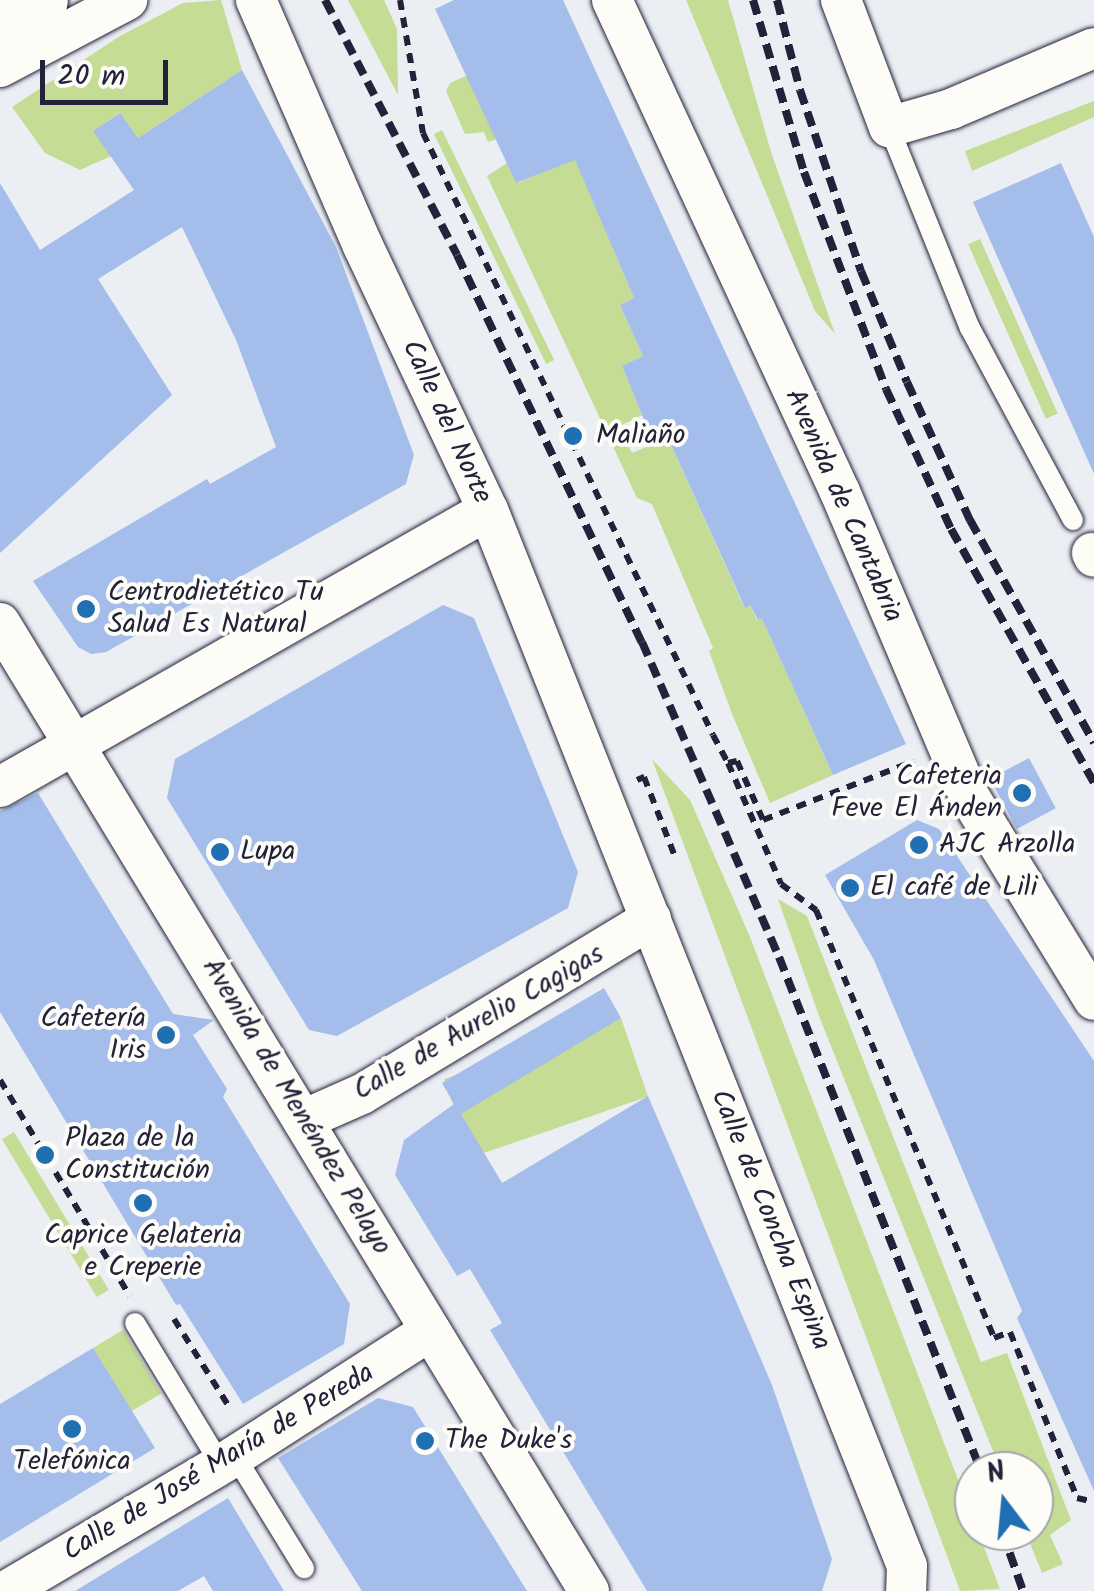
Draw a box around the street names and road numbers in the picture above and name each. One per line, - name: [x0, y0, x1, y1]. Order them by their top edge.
- street label: Calle del Norte: [393, 335, 499, 509]
- street label: Avenida de Cantabria: [776, 384, 910, 628]
- street label: Calle de Aurelio Cagigas: [348, 938, 610, 1108]
- street label: Avenida de Menéndez Pelayo: [194, 953, 398, 1261]
- street label: Calle de Concha Espina: [702, 1085, 838, 1355]
- street label: Calle de José María de Pereda: [58, 1357, 380, 1569]

